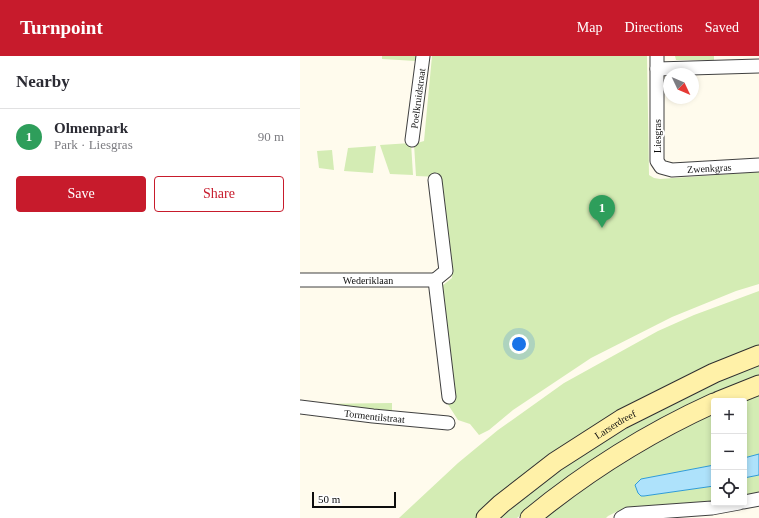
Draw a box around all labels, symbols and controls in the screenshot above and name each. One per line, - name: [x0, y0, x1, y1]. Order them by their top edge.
- text: Turnpoint: [20, 17, 103, 38]
- text: Map: [577, 20, 602, 35]
- text: Directions: [624, 20, 683, 35]
- text: Saved: [705, 20, 739, 35]
- street label: Poelkruidstraat: [408, 67, 427, 129]
- north arrow: [663, 68, 699, 104]
- text: Nearby: [16, 72, 70, 91]
- street label: Liesgras: [652, 119, 663, 153]
- text: Olmenpark: [54, 120, 128, 136]
- text: 1: [26, 129, 32, 144]
- text: 90 m: [258, 129, 284, 144]
- text: Park · Liesgras: [54, 137, 133, 152]
- street label: Zwenkgras: [687, 161, 732, 175]
- button: Save: [16, 176, 146, 212]
- button: Share: [154, 176, 284, 212]
- pin: 1: [589, 195, 615, 228]
- street label: Wederiklaan: [343, 275, 393, 286]
- your location: [509, 334, 529, 354]
- map controls: [711, 398, 747, 506]
- button: +: [711, 398, 747, 434]
- street label: Tormentilstraat: [343, 407, 406, 424]
- street label: Larserdreef: [592, 407, 638, 441]
- button: −: [711, 434, 747, 470]
- button: locate: [711, 470, 747, 506]
- scale bar: [312, 490, 396, 509]
- text: 50 m: [318, 493, 340, 505]

